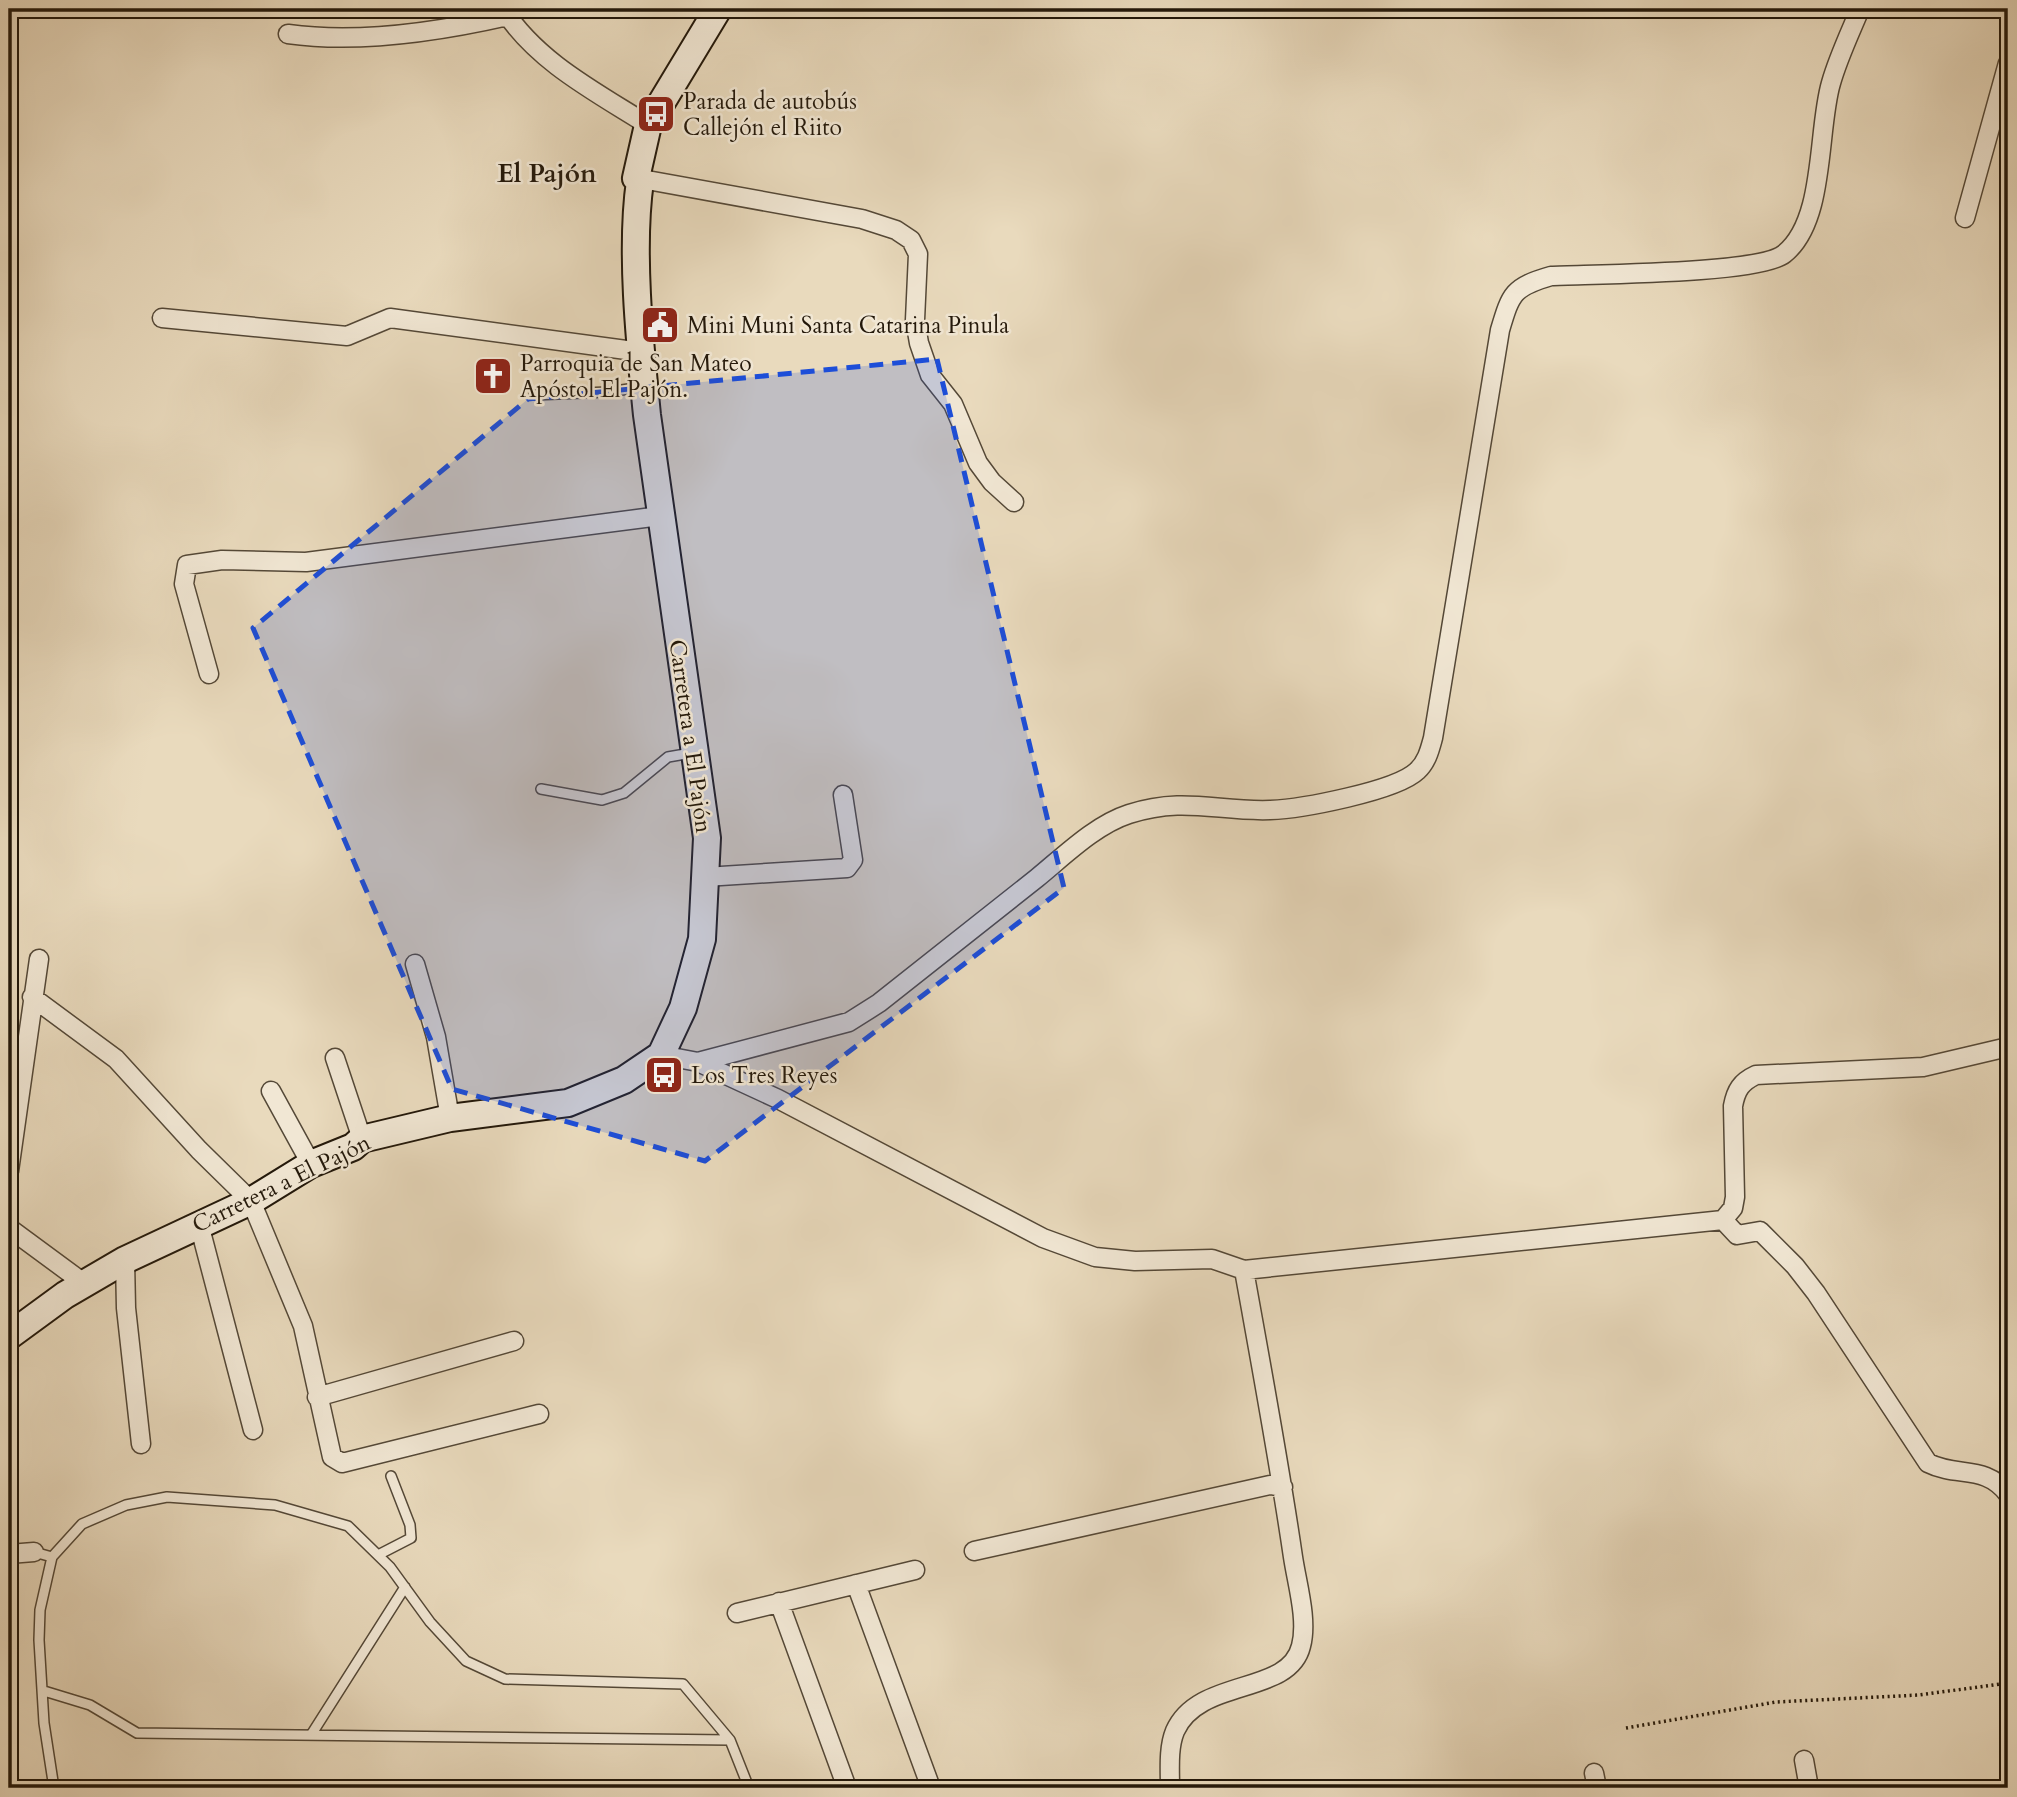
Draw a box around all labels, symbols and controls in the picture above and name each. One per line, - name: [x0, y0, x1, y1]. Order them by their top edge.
- place label: Parada de autobús Callejón el Riito: [683, 86, 857, 143]
- bus stop icon: Parada de autobús Callejón el Riito: [635, 93, 677, 135]
- district label: El Pajón: [497, 156, 597, 191]
- public building icon: Mini Muni Santa Catarina Pinula: [639, 304, 681, 346]
- place label: Mini Muni Santa Catarina Pinula: [687, 310, 1009, 341]
- place label: Parroquia de San Mateo Apóstol El Pajón.: [520, 348, 752, 405]
- church icon: Parroquia de San Mateo Apóstol El Pajón.: [472, 355, 514, 397]
- street label: Carretera a El Pajón: [662, 637, 719, 835]
- bus stop icon: Los Tres Reyes: [643, 1054, 685, 1096]
- place label: Los Tres Reyes: [691, 1060, 837, 1091]
- street label: Carretera a El Pajón: [187, 1127, 376, 1240]

